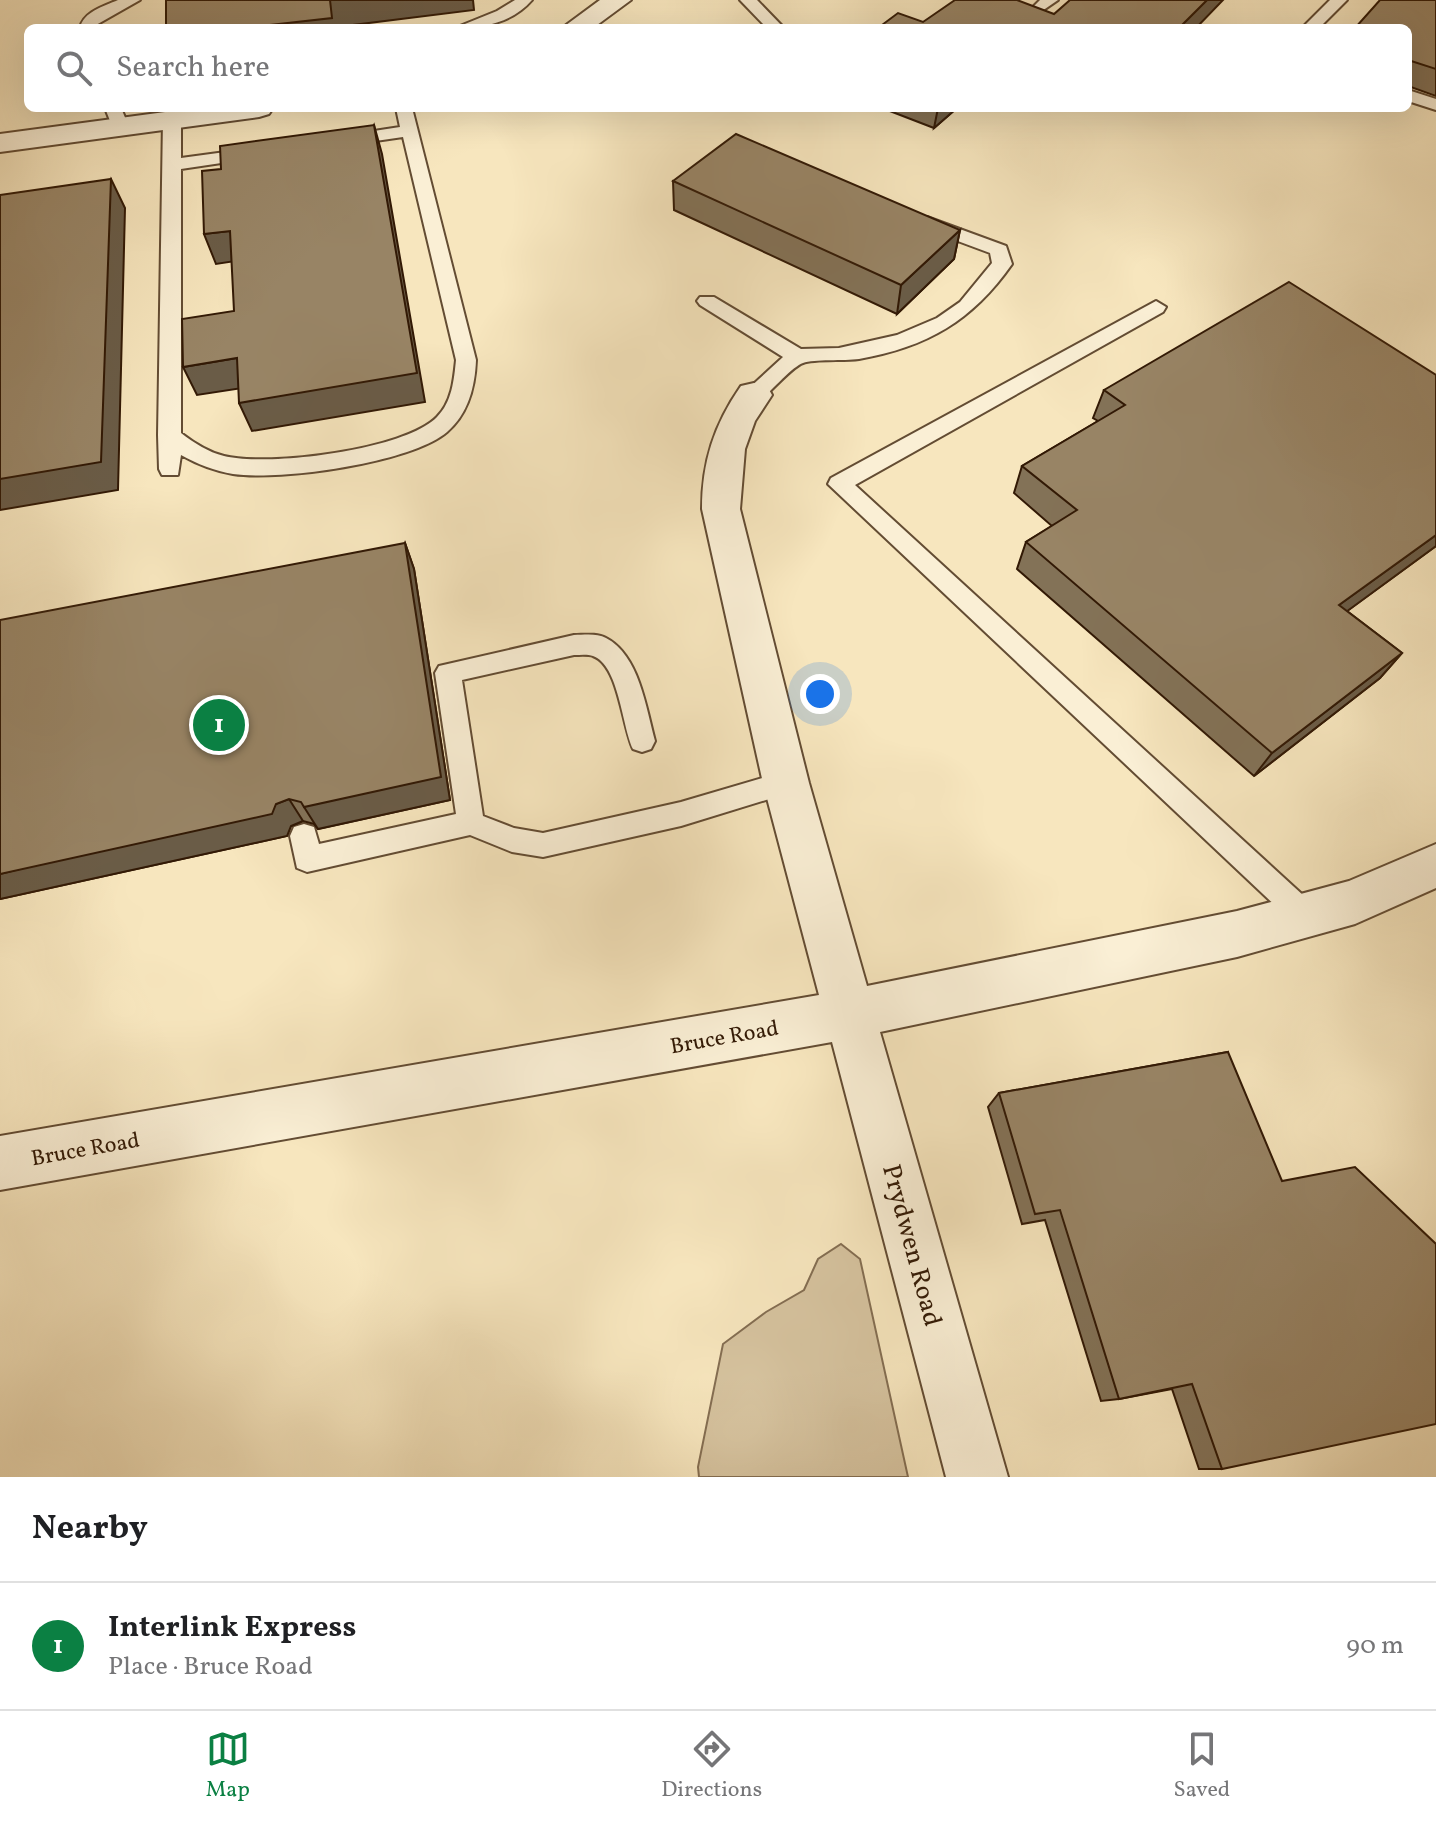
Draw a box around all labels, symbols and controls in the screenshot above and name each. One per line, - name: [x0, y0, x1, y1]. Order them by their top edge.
- search box: [24, 24, 1412, 112]
- icon: search: [52, 46, 96, 90]
- text: Search here: [116, 47, 270, 89]
- your location: [800, 674, 840, 714]
- pin: 1: [193, 695, 245, 755]
- street label: Bruce Road: [668, 1014, 781, 1063]
- street label: Bruce Road: [29, 1126, 142, 1175]
- street label: Prydwen Road: [872, 1161, 950, 1330]
- text: Nearby: [32, 1506, 148, 1553]
- text: Interlink Express: [108, 1607, 356, 1649]
- text: 1: [53, 1628, 63, 1664]
- text: 90 m: [1346, 1628, 1404, 1664]
- text: Place · Bruce Road: [108, 1649, 313, 1685]
- tab: Map: [206, 1727, 250, 1806]
- tab: Directions: [661, 1727, 762, 1806]
- tab: Saved: [1174, 1727, 1230, 1806]

